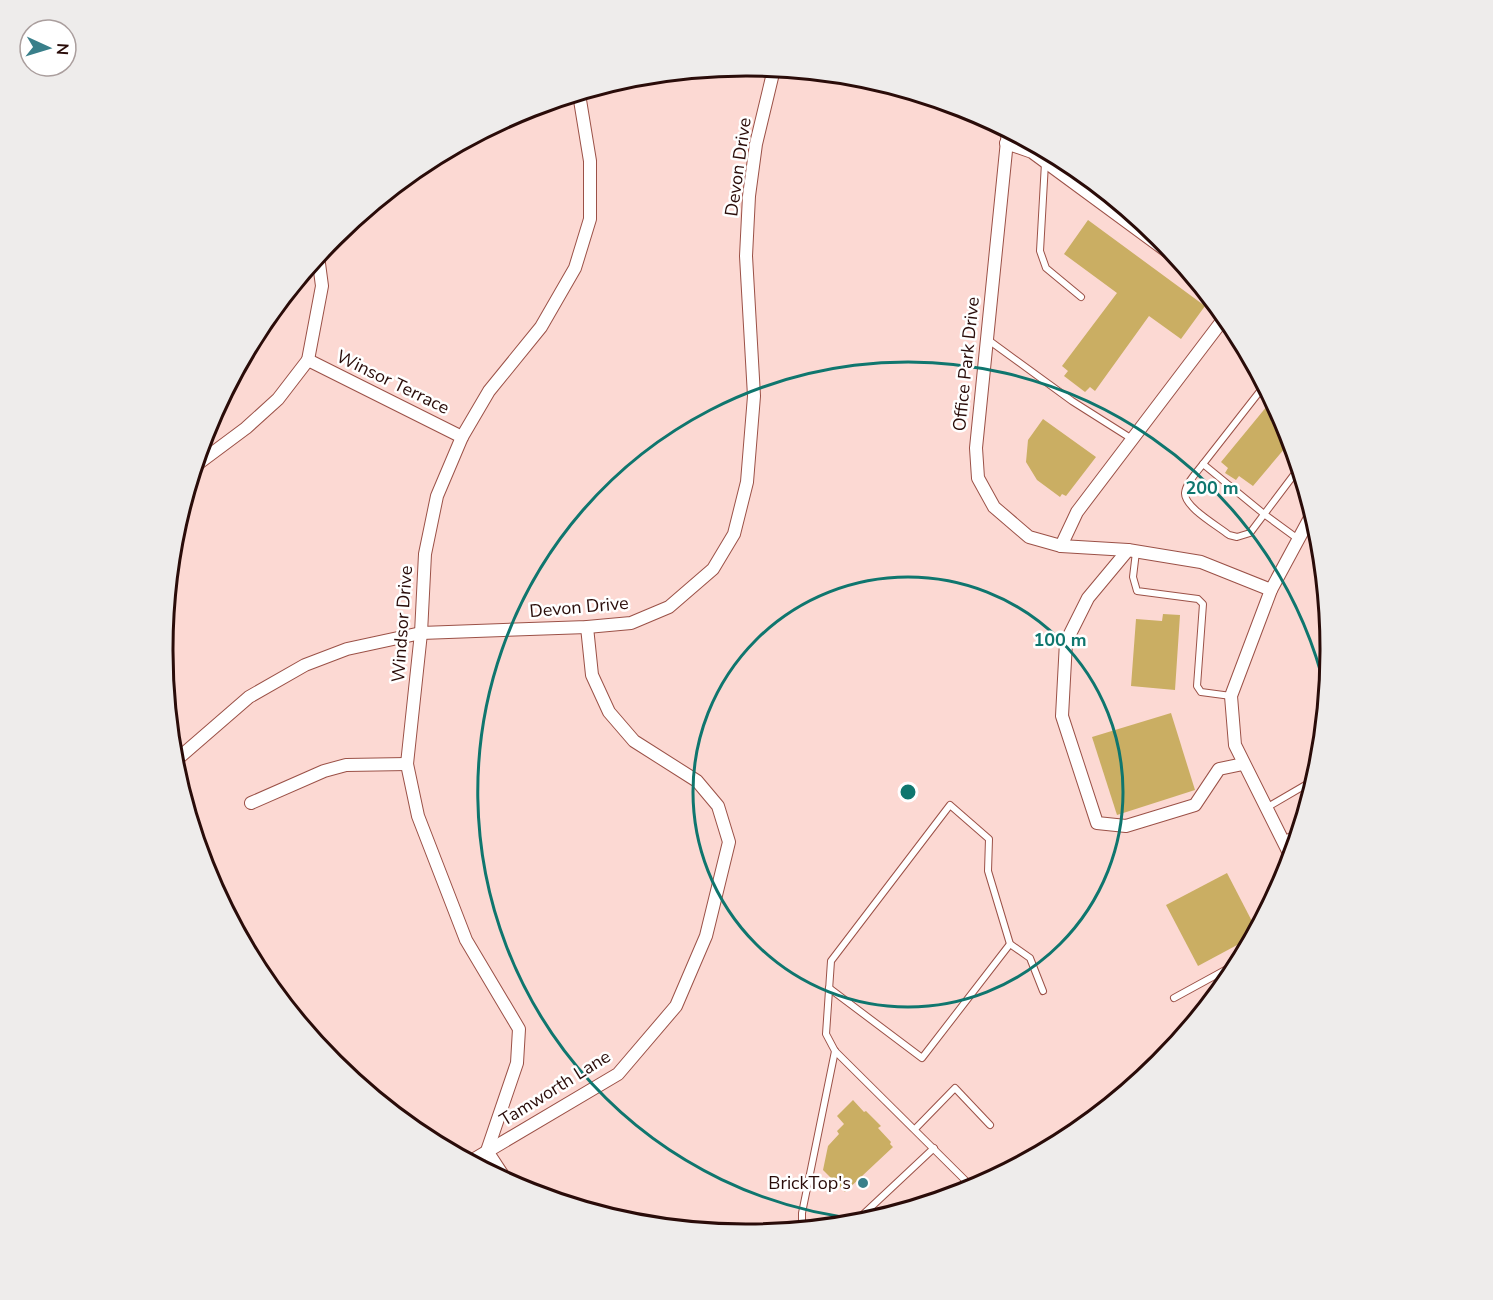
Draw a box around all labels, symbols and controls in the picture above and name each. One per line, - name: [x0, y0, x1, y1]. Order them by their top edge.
- north arrow: [18, 18, 78, 78]
- text: N: [51, 42, 73, 56]
- street label: Devon Drive: [719, 116, 757, 218]
- street label: Office Park Drive: [947, 296, 985, 432]
- street label: Winsor Terrace: [332, 344, 454, 420]
- text: 200 m: [1185, 476, 1239, 500]
- street label: Windsor Drive: [386, 565, 418, 683]
- street label: Devon Drive: [528, 591, 630, 623]
- text: 100 m: [1033, 628, 1087, 652]
- centre of rings: [898, 782, 918, 802]
- street label: Tamworth Lane: [495, 1044, 615, 1132]
- place label: BrickTop's: [768, 1171, 851, 1195]
- marker: BrickTop's: [856, 1176, 870, 1190]

